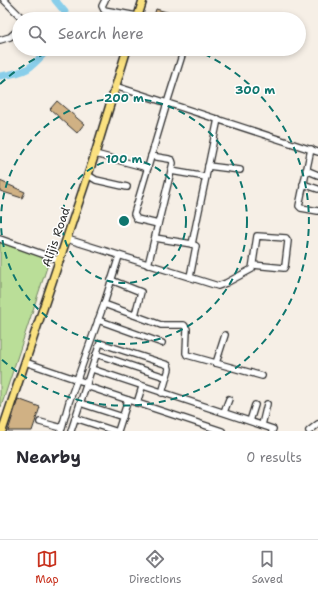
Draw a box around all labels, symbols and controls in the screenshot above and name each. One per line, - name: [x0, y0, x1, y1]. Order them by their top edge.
- search box: [12, 12, 306, 56]
- icon: search: [26, 23, 48, 45]
- text: Search here: [58, 24, 144, 44]
- text: 300 m: [235, 82, 275, 98]
- text: 200 m: [104, 90, 144, 106]
- text: 100 m: [106, 151, 143, 167]
- street label: Alijis Road: [38, 205, 74, 269]
- centre of rings: [117, 214, 131, 228]
- text: Nearby: [16, 446, 81, 468]
- text: 0 results: [246, 449, 302, 466]
- tab: Map: [35, 548, 59, 587]
- tab: Directions: [129, 548, 181, 587]
- tab: Saved: [252, 548, 283, 587]

